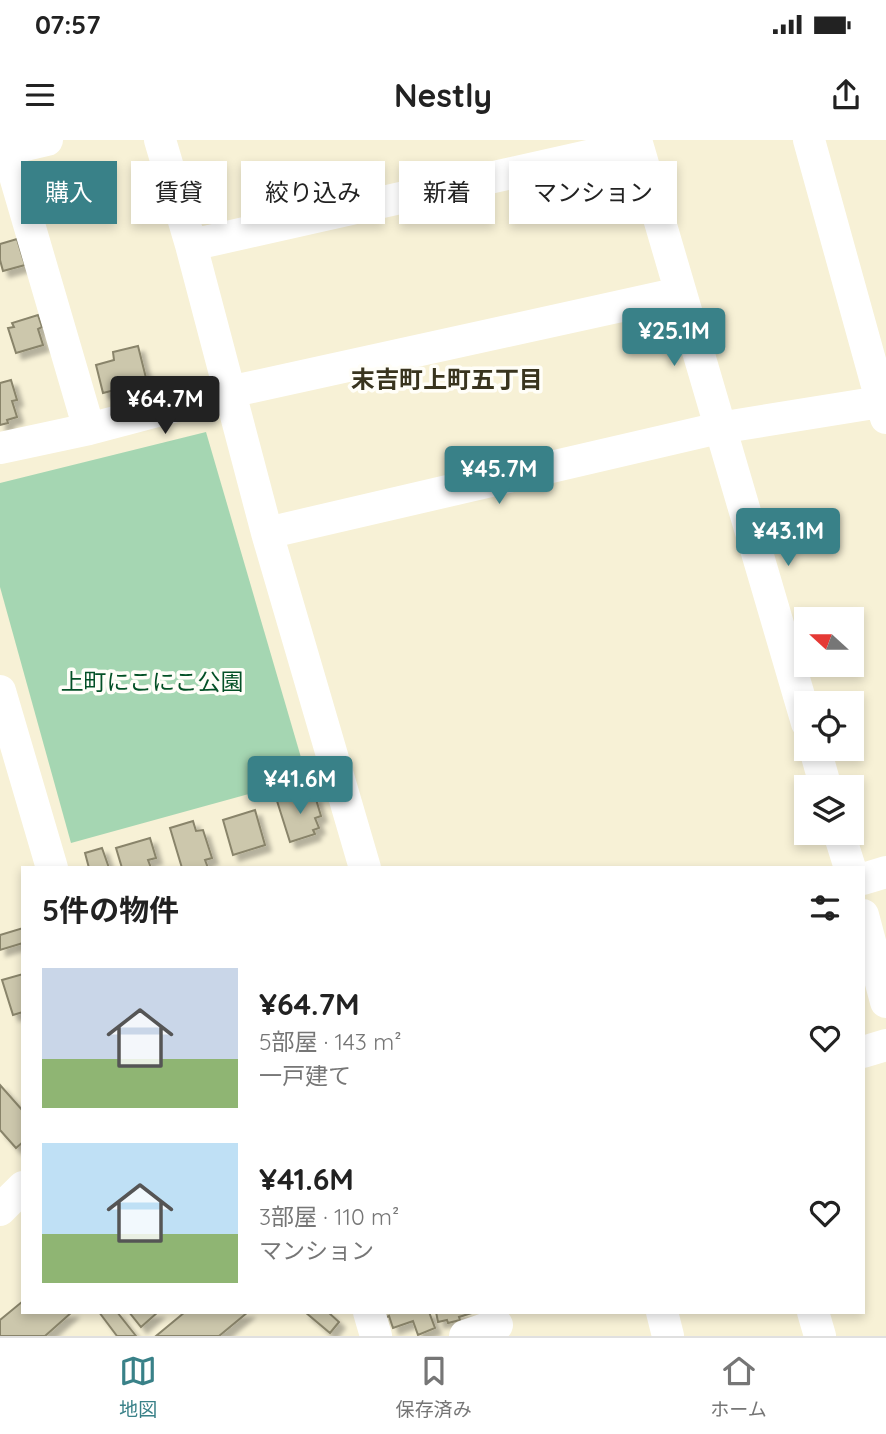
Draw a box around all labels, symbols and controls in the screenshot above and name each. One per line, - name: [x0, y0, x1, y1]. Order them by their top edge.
- text: 07:57: [35, 8, 101, 41]
- text: Nestly: [394, 75, 492, 115]
- icon: menu: [21, 76, 59, 114]
- icon: share: [827, 76, 865, 114]
- chip: 購入: [21, 161, 117, 224]
- chip: 賃貸: [131, 161, 227, 224]
- chip: 絞り込み: [241, 161, 385, 224]
- chip: 新着: [399, 161, 495, 224]
- chip: マンション: [509, 161, 677, 224]
- pin: ¥25.1M: [617, 308, 731, 368]
- text: ¥25.1M: [638, 316, 710, 345]
- district label: 末吉町上町五丁目: [351, 364, 543, 394]
- pin: ¥64.7M: [108, 376, 222, 436]
- text: ¥64.7M: [126, 384, 204, 413]
- pin: ¥45.7M: [442, 446, 556, 506]
- text: ¥45.7M: [461, 454, 537, 483]
- pin: ¥43.1M: [731, 508, 845, 568]
- text: ¥43.1M: [752, 516, 824, 545]
- north arrow: [794, 607, 864, 677]
- map controls: [794, 607, 864, 845]
- park label: 上町にこにこ公園: [60, 667, 244, 696]
- button: locate: [794, 691, 864, 761]
- pin: ¥41.6M: [243, 756, 357, 816]
- text: ¥41.6M: [264, 764, 336, 793]
- button: layers: [794, 775, 864, 845]
- icon: filters: [806, 889, 844, 927]
- text: 5件の物件: [42, 891, 179, 929]
- text: ¥64.7M: [259, 985, 360, 1023]
- icon: home: [98, 996, 182, 1080]
- icon: heart: [806, 1019, 844, 1057]
- text: 5部屋 · 143 m²: [259, 1027, 401, 1056]
- text: 一戸建て: [259, 1061, 351, 1090]
- text: ¥41.6M: [259, 1160, 354, 1198]
- icon: home: [98, 1171, 182, 1255]
- icon: heart: [806, 1194, 844, 1232]
- text: 3部屋 · 110 m²: [259, 1202, 399, 1231]
- text: マンション: [259, 1236, 374, 1265]
- tab: 地図: [119, 1352, 157, 1421]
- tab: 保存済み: [396, 1352, 472, 1421]
- tab: ホーム: [710, 1352, 767, 1421]

